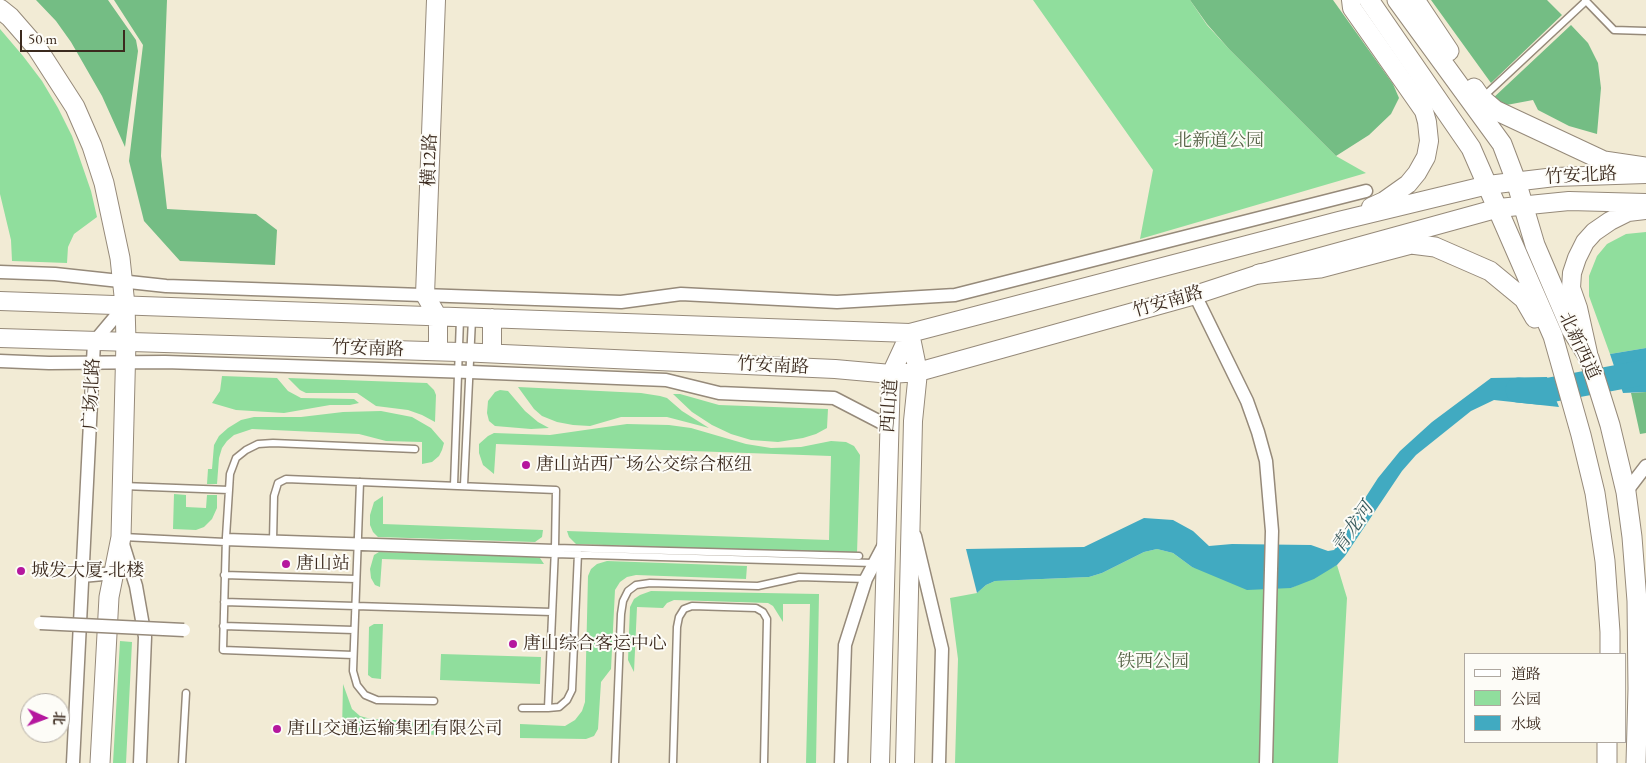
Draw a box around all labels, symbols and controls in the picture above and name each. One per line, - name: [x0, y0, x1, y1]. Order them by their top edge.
- scale bar: [22, 20, 128, 52]
- text: 50 m: [28, 29, 57, 48]
- park label: 北新道公园: [1174, 130, 1264, 152]
- street label: 横12路: [418, 133, 442, 187]
- street label: 竹安北路: [1544, 163, 1618, 189]
- street label: 竹安南路: [1130, 282, 1206, 322]
- street label: 北新西道: [1554, 309, 1604, 383]
- street label: 竹安南路: [332, 337, 404, 361]
- street label: 竹安南路: [736, 353, 810, 379]
- street label: 广场北路: [79, 357, 105, 431]
- street label: 西山道: [877, 378, 903, 434]
- place label: 唐山站西广场公交综合枢纽: [536, 454, 752, 476]
- marker: 唐山站西广场公交综合枢纽: [520, 459, 532, 471]
- water label: 青龙河: [1327, 498, 1379, 558]
- place label: 唐山站: [296, 553, 350, 575]
- marker: 唐山站: [280, 558, 292, 570]
- place label: 城发大厦-北楼: [31, 560, 144, 582]
- marker: 城发大厦-北楼: [15, 565, 27, 577]
- place label: 唐山综合客运中心: [523, 633, 667, 655]
- marker: 唐山综合客运中心: [507, 638, 519, 650]
- park label: 铁西公园: [1117, 651, 1189, 673]
- legend: [1464, 653, 1626, 743]
- text: 道路: [1511, 664, 1541, 683]
- text: 公园: [1511, 689, 1541, 708]
- north arrow: [20, 693, 70, 743]
- text: 北: [50, 711, 68, 726]
- text: 水域: [1511, 714, 1541, 733]
- place label: 唐山交通运输集团有限公司: [287, 718, 503, 740]
- marker: 唐山交通运输集团有限公司: [271, 723, 283, 735]

